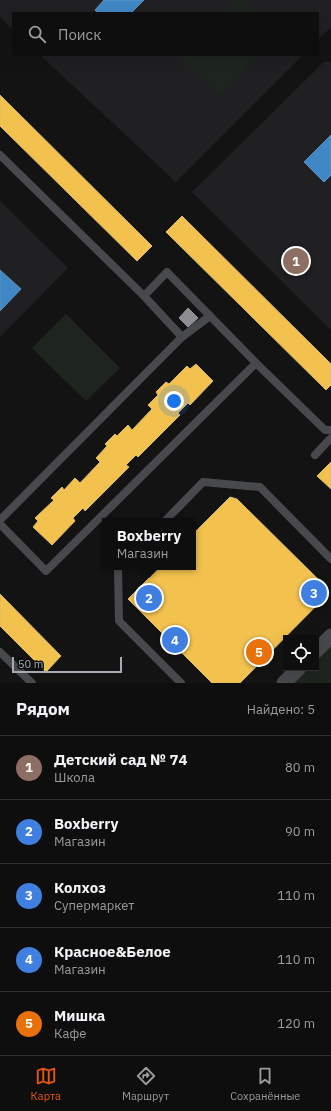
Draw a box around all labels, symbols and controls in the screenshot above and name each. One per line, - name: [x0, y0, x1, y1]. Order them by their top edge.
- search box: [12, 12, 319, 56]
- icon: search: [26, 23, 48, 45]
- text: Поиск: [58, 25, 101, 44]
- pin: 1: [283, 246, 309, 276]
- your location: [164, 391, 184, 411]
- popup: [102, 518, 196, 570]
- text: Boxberry: [117, 526, 181, 545]
- text: Магазин: [117, 545, 168, 562]
- pin: 3: [301, 578, 327, 608]
- pin: 2: [136, 583, 162, 613]
- pin: 4: [162, 625, 188, 655]
- map controls: [283, 635, 319, 671]
- button: locate: [283, 635, 319, 671]
- pin: 5: [246, 637, 272, 667]
- scale bar: [12, 655, 122, 674]
- text: 50 m: [18, 657, 43, 671]
- text: Рядом: [16, 698, 70, 720]
- text: Найдено: 5: [247, 701, 315, 718]
- text: Детский сад № 74: [54, 750, 187, 769]
- text: 1: [25, 759, 33, 776]
- text: 80 m: [285, 759, 315, 776]
- text: Школа: [54, 769, 95, 786]
- text: Boxberry: [54, 814, 118, 833]
- text: 2: [25, 823, 33, 840]
- text: 90 m: [285, 823, 315, 840]
- text: Магазин: [54, 833, 106, 850]
- text: Колхоз: [54, 878, 106, 897]
- text: 3: [25, 887, 33, 904]
- text: 110 m: [277, 887, 315, 904]
- text: Супермаркет: [54, 897, 134, 914]
- text: Красное&Белое: [54, 942, 171, 961]
- text: 4: [25, 951, 33, 968]
- text: 110 m: [277, 951, 315, 968]
- text: Магазин: [54, 961, 106, 978]
- text: Мишка: [54, 1006, 105, 1025]
- text: 5: [25, 1015, 33, 1032]
- text: 120 m: [277, 1015, 315, 1032]
- text: Кафе: [54, 1025, 86, 1042]
- tab: Карта: [31, 1065, 61, 1103]
- tab: Маршрут: [122, 1065, 169, 1103]
- tab: Сохранённые: [230, 1065, 300, 1103]

